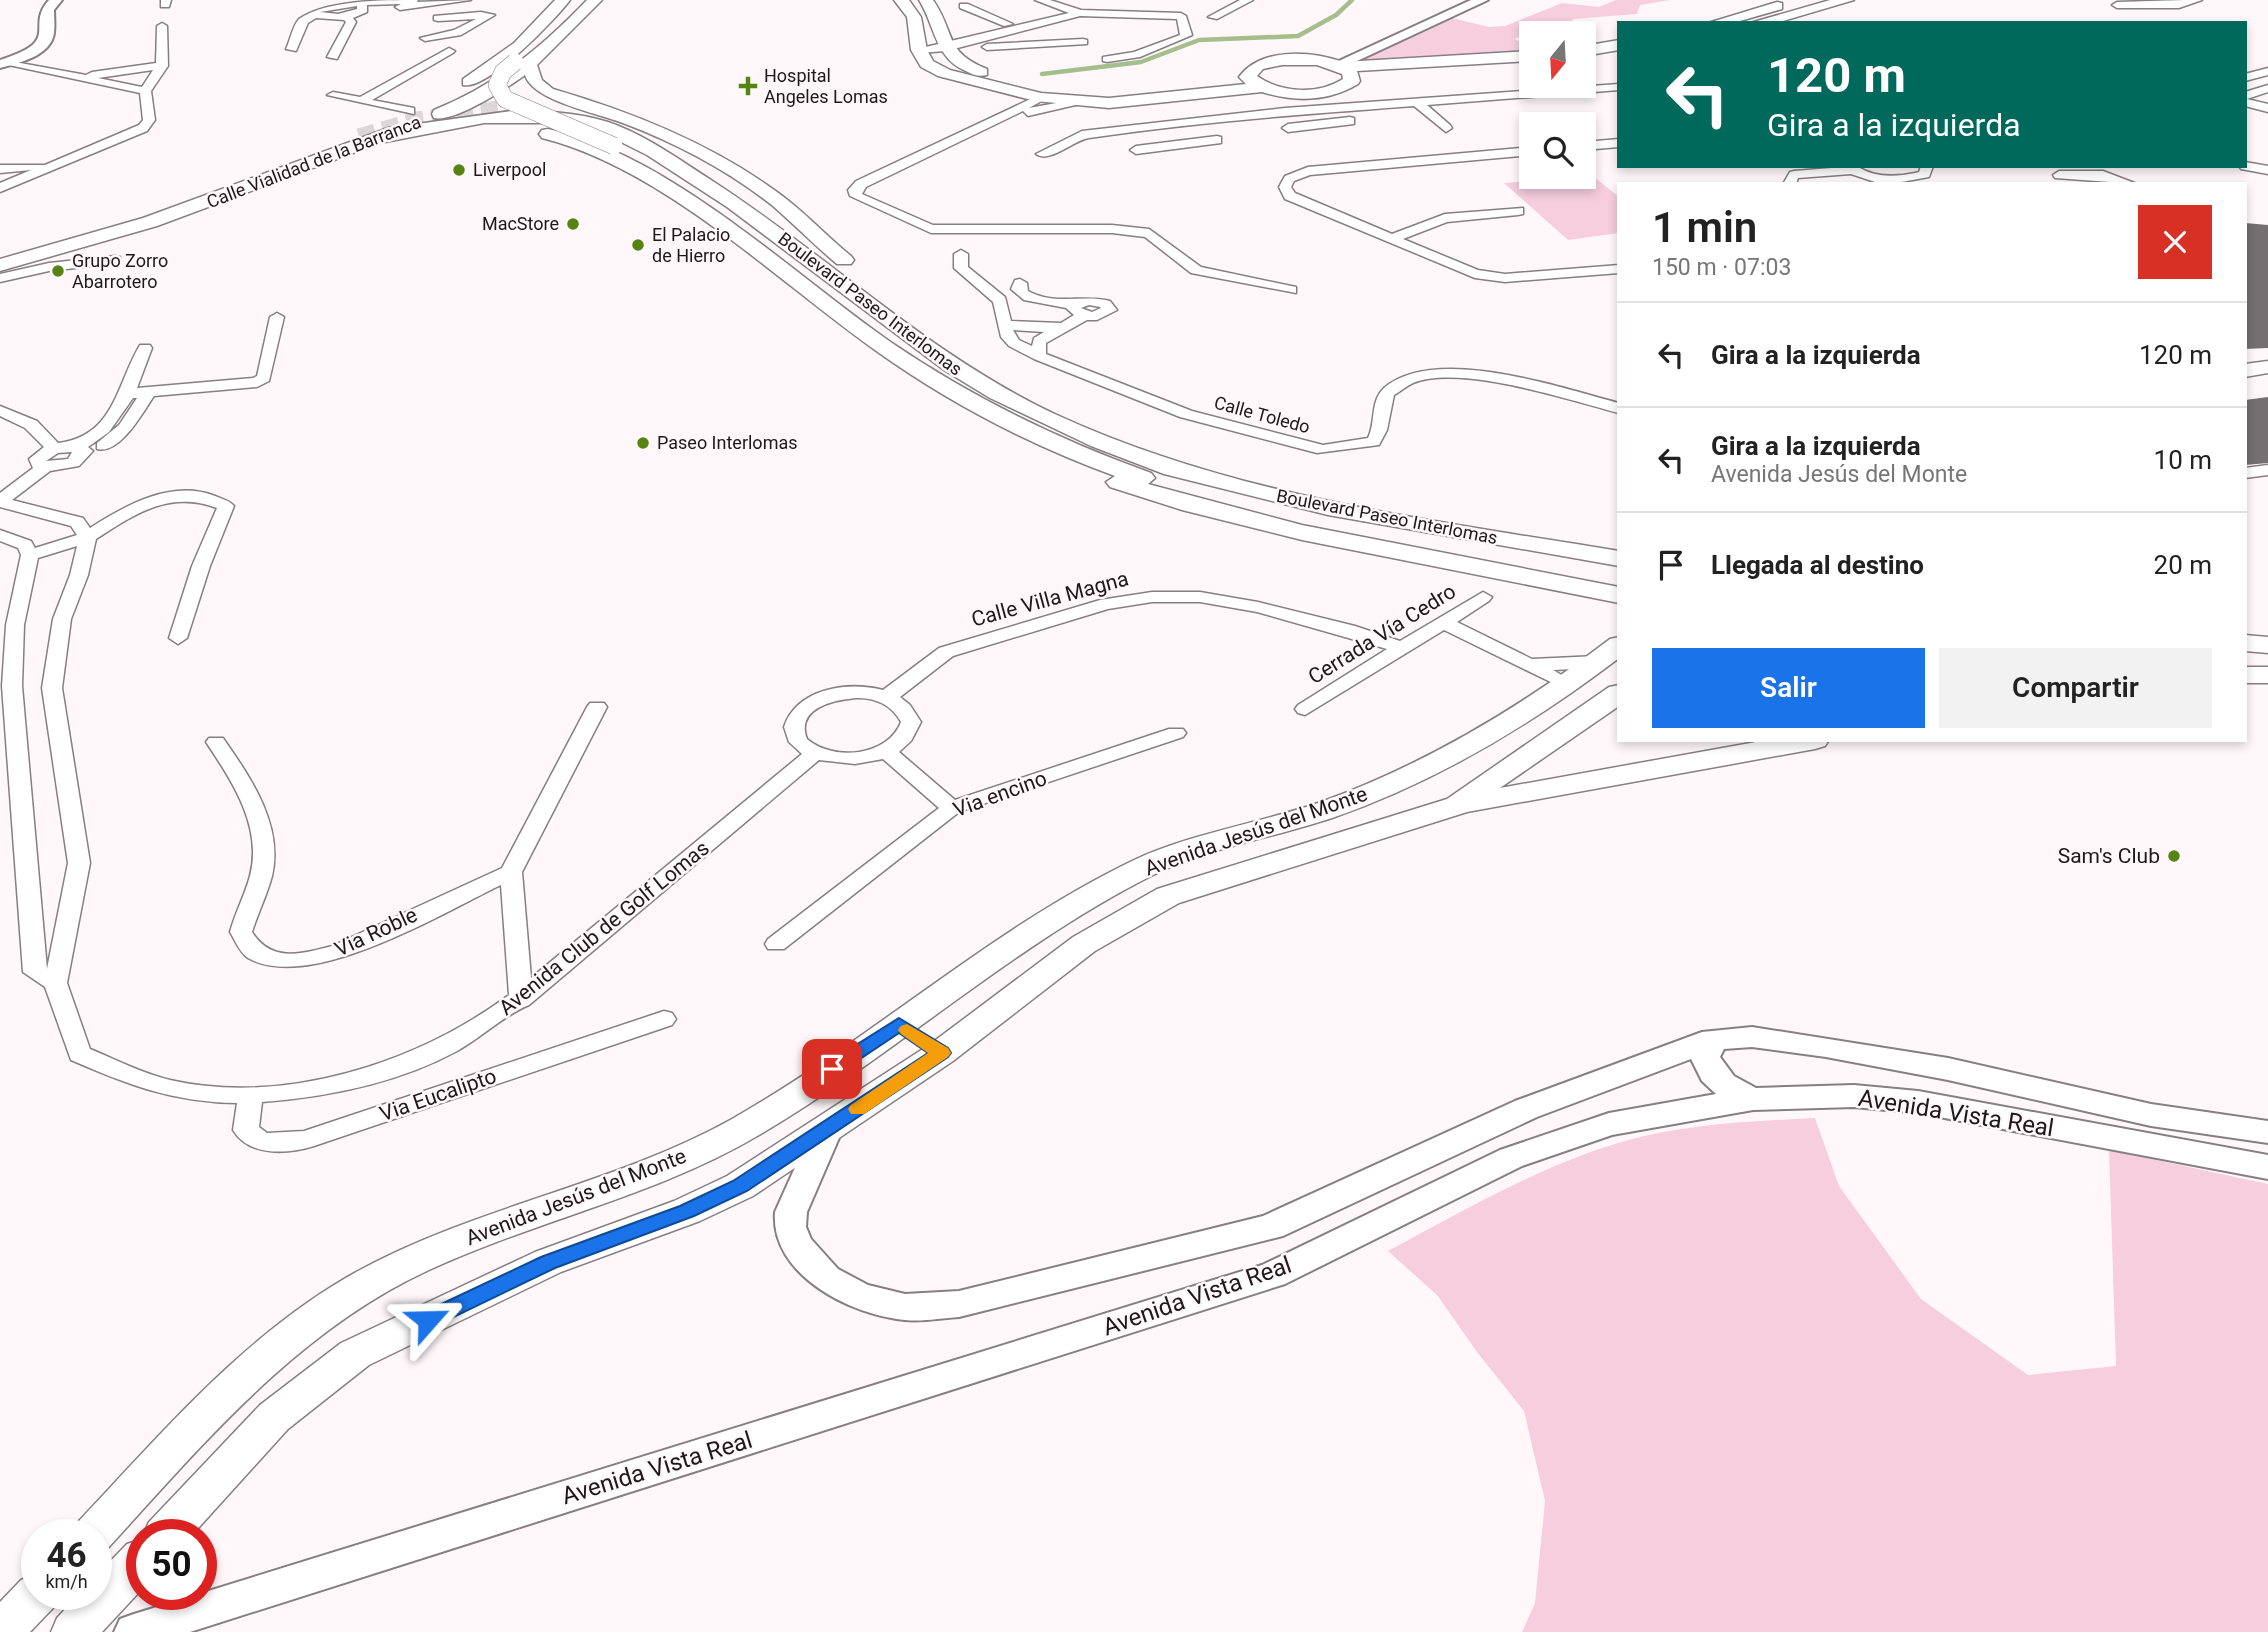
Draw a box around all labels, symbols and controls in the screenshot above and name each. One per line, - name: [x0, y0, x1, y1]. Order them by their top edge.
- north arrow: [1519, 21, 1596, 98]
- map controls: [1519, 21, 1596, 189]
- text: 120 m: [1767, 47, 1906, 104]
- icon: left: [1652, 49, 1743, 140]
- place label: Hospital Angeles Lomas: [764, 65, 888, 107]
- marker: Hospital Angeles Lomas: [738, 76, 758, 96]
- text: Gira a la izquierda: [1767, 106, 2021, 144]
- street label: Calle Vialidad de la Barranca: [204, 111, 424, 212]
- button: search: [1519, 112, 1596, 189]
- place label: Liverpool: [473, 159, 546, 180]
- marker: Liverpool: [451, 162, 467, 178]
- text: 1 min: [1652, 203, 1757, 252]
- button: close: [2138, 205, 2212, 279]
- place label: MacStore: [482, 213, 559, 234]
- marker: MacStore: [565, 216, 581, 232]
- place label: El Palacio de Hierro: [652, 224, 730, 266]
- street label: Boulevard Paseo Interlomas: [774, 228, 966, 380]
- marker: El Palacio de Hierro: [630, 237, 646, 253]
- place label: Grupo Zorro Abarrotero: [72, 250, 168, 292]
- text: 150 m · 07:03: [1652, 254, 1791, 281]
- marker: Grupo Zorro Abarrotero: [50, 263, 66, 279]
- icon: left: [1652, 336, 1690, 374]
- text: Gira a la izquierda: [1711, 340, 1921, 370]
- text: 120 m: [2139, 340, 2212, 370]
- street label: Calle Toledo: [1212, 392, 1312, 437]
- text: Gira a la izquierda: [1711, 431, 1921, 461]
- place label: Paseo Interlomas: [657, 432, 798, 453]
- marker: Paseo Interlomas: [635, 435, 651, 451]
- icon: left: [1652, 441, 1690, 479]
- text: 10 m: [2154, 445, 2212, 475]
- text: Avenida Jesús del Monte: [1711, 461, 1967, 488]
- street label: Boulevard Paseo Interlomas: [1275, 485, 1499, 548]
- icon: arrive: [1652, 546, 1690, 584]
- text: Llegada al destino: [1711, 550, 1924, 580]
- text: 20 m: [2154, 550, 2212, 580]
- street label: Calle Villa Magna: [969, 567, 1131, 631]
- street label: Cerrada Vía Cedro: [1304, 579, 1460, 689]
- button: Salir: [1652, 648, 1925, 728]
- button: Compartir: [1939, 648, 2212, 728]
- street label: Via encino: [950, 766, 1050, 822]
- street label: Avenida Jesús del Monte: [1141, 782, 1371, 880]
- street label: Avenida Club de Golf Lomas: [494, 836, 714, 1020]
- place label: Sam's Club: [2058, 844, 2160, 868]
- marker: Sam's Club: [2166, 848, 2182, 864]
- street label: Via Roble: [331, 903, 421, 961]
- pin: [802, 1039, 862, 1099]
- icon: arrive: [813, 1050, 851, 1088]
- street label: Via Eucalipto: [377, 1064, 499, 1126]
- street label: Avenida Vista Real: [1856, 1084, 2056, 1142]
- street label: Avenida Jesús del Monte: [462, 1144, 690, 1250]
- street label: Avenida Vista Real: [1099, 1251, 1295, 1341]
- position arrow: [391, 1283, 465, 1357]
- street label: Avenida Vista Real: [558, 1426, 756, 1510]
- speed limit sign: 50: [126, 1519, 217, 1610]
- text: 46: [46, 1535, 87, 1576]
- text: km/h: [45, 1571, 88, 1592]

